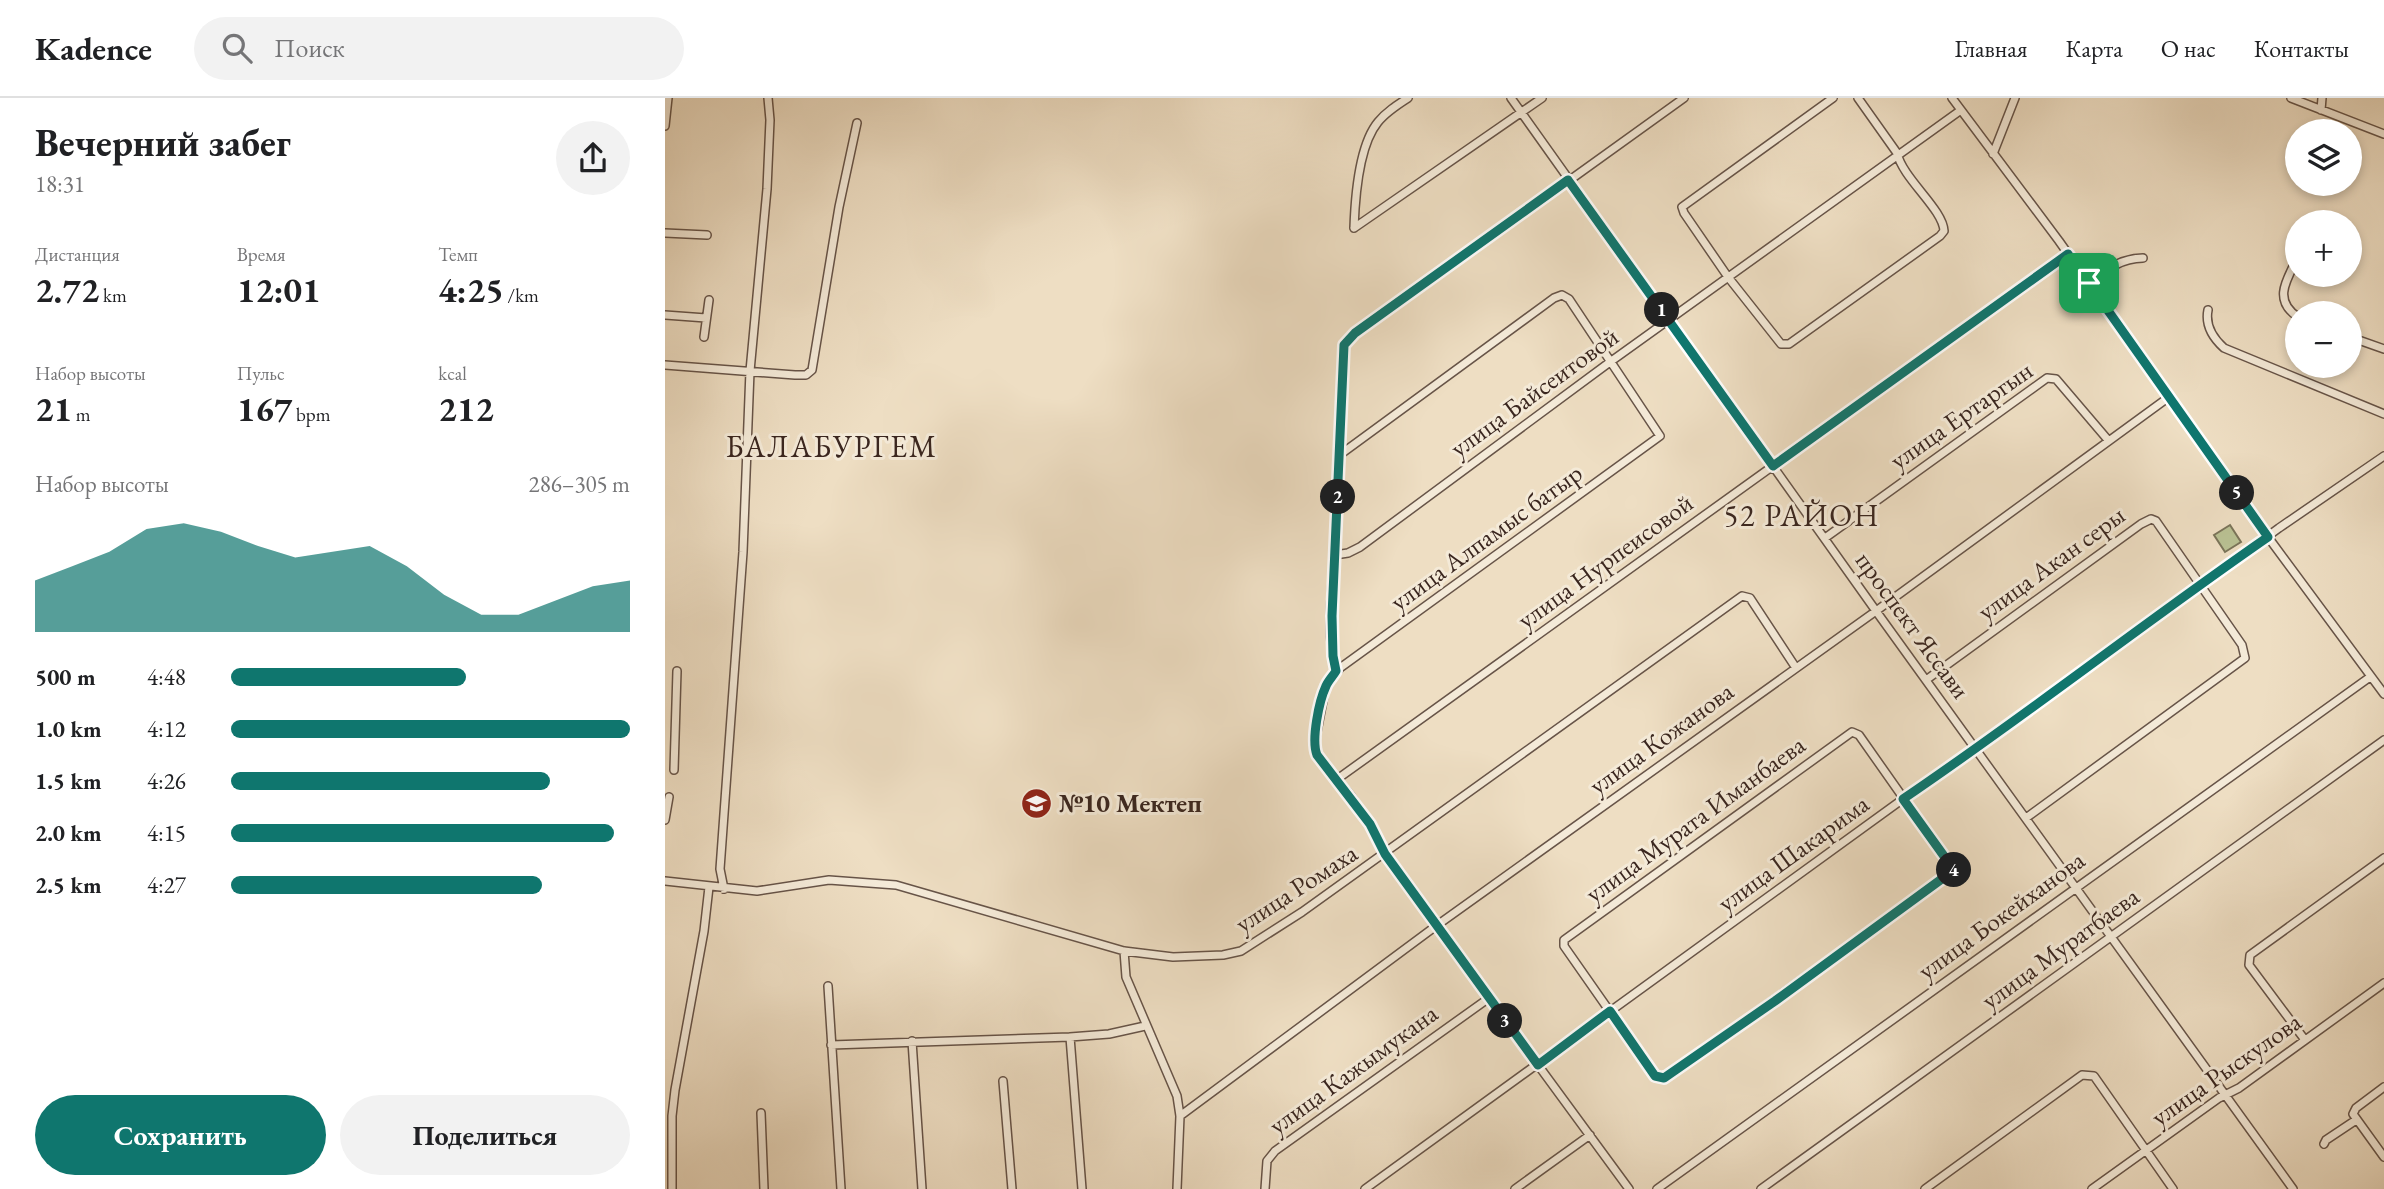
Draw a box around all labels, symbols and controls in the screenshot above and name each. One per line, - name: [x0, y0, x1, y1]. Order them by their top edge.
- search box: [194, 17, 684, 80]
- text: Kadence: [35, 27, 152, 70]
- icon: search: [218, 29, 256, 67]
- text: Поиск: [274, 31, 345, 65]
- text: Главная: [1954, 33, 2028, 64]
- text: Карта: [2066, 33, 2123, 64]
- text: О нас: [2161, 33, 2216, 64]
- text: Контакты: [2254, 33, 2349, 64]
- text: Вечерний забег: [35, 118, 291, 167]
- map controls: [2285, 119, 2362, 378]
- button: layers: [2285, 119, 2362, 196]
- button: share: [556, 121, 630, 195]
- text: 18:31: [35, 169, 85, 199]
- button: +: [2285, 210, 2362, 287]
- text: Дистанция: [35, 242, 120, 267]
- text: Время: [237, 242, 285, 267]
- text: Темп: [438, 242, 478, 267]
- pin: [2059, 253, 2119, 313]
- icon: arrive: [2070, 264, 2108, 302]
- text: 2.72: [35, 267, 99, 312]
- text: 12:01: [237, 267, 321, 312]
- text: 4:25: [438, 267, 504, 312]
- text: km: [99, 283, 127, 308]
- text: /km: [504, 283, 539, 308]
- pin: 1: [1644, 292, 1679, 328]
- text: 1: [1656, 297, 1667, 322]
- button: −: [2285, 301, 2362, 378]
- street label: улица Байсеитовой: [1443, 319, 1625, 465]
- street label: улица Ертаргын: [1883, 353, 2039, 477]
- text: Набор высоты: [35, 361, 146, 386]
- text: Пульс: [237, 361, 285, 386]
- text: kcal: [438, 361, 467, 386]
- text: 21: [35, 386, 72, 431]
- text: 167: [237, 386, 292, 431]
- text: 212: [438, 386, 494, 431]
- text: m: [72, 402, 91, 427]
- text: bpm: [292, 402, 330, 427]
- district label: БАЛАБУРГЕМ: [726, 427, 938, 466]
- street label: улица Алпамыс батыр: [1383, 456, 1589, 618]
- text: Набор высоты: [35, 469, 169, 499]
- text: 286–305 m: [529, 469, 630, 499]
- pin: 5: [2219, 476, 2255, 510]
- pin: 2: [1321, 480, 1355, 514]
- text: 5: [2231, 480, 2242, 505]
- text: 2: [1332, 484, 1343, 509]
- street label: улица Нурпеисовой: [1510, 486, 1700, 636]
- district label: 52 РАЙОН: [1724, 496, 1880, 535]
- street label: улица Акан серы: [1970, 498, 2132, 628]
- street label: проспект Яссави: [1848, 545, 1978, 706]
- text: 500 m: [35, 662, 96, 692]
- text: 4:48: [147, 662, 186, 692]
- street label: улица Кожанова: [1582, 674, 1741, 802]
- text: 1.0 km: [35, 714, 102, 744]
- text: 4:12: [147, 714, 186, 744]
- street label: улица Мурата Иманбаева: [1578, 727, 1812, 910]
- text: 1.5 km: [35, 766, 102, 796]
- text: 4:26: [147, 766, 186, 796]
- school or university icon: №10 Мектеп: [1019, 786, 1053, 820]
- place label: №10 Мектеп: [1059, 786, 1202, 820]
- street label: улица Шакарима: [1710, 786, 1876, 919]
- text: 2.0 km: [35, 818, 102, 848]
- text: 4:15: [147, 818, 186, 848]
- street label: улица Ромаха: [1228, 835, 1364, 940]
- street label: улица Бокейханова: [1911, 842, 2092, 987]
- pin: 4: [1937, 852, 1971, 888]
- text: 4: [1948, 857, 1959, 882]
- text: 2.5 km: [35, 870, 102, 900]
- text: 4:27: [147, 870, 186, 900]
- street label: улица Муратбаева: [1974, 879, 2146, 1017]
- street label: улица Кажымукана: [1262, 996, 1445, 1142]
- pin: 3: [1487, 1004, 1523, 1038]
- street label: улица Рыскулова: [2144, 1004, 2308, 1133]
- text: 3: [1499, 1008, 1510, 1033]
- button: Сохранить: [35, 1095, 326, 1175]
- button: Поделиться: [340, 1095, 630, 1175]

